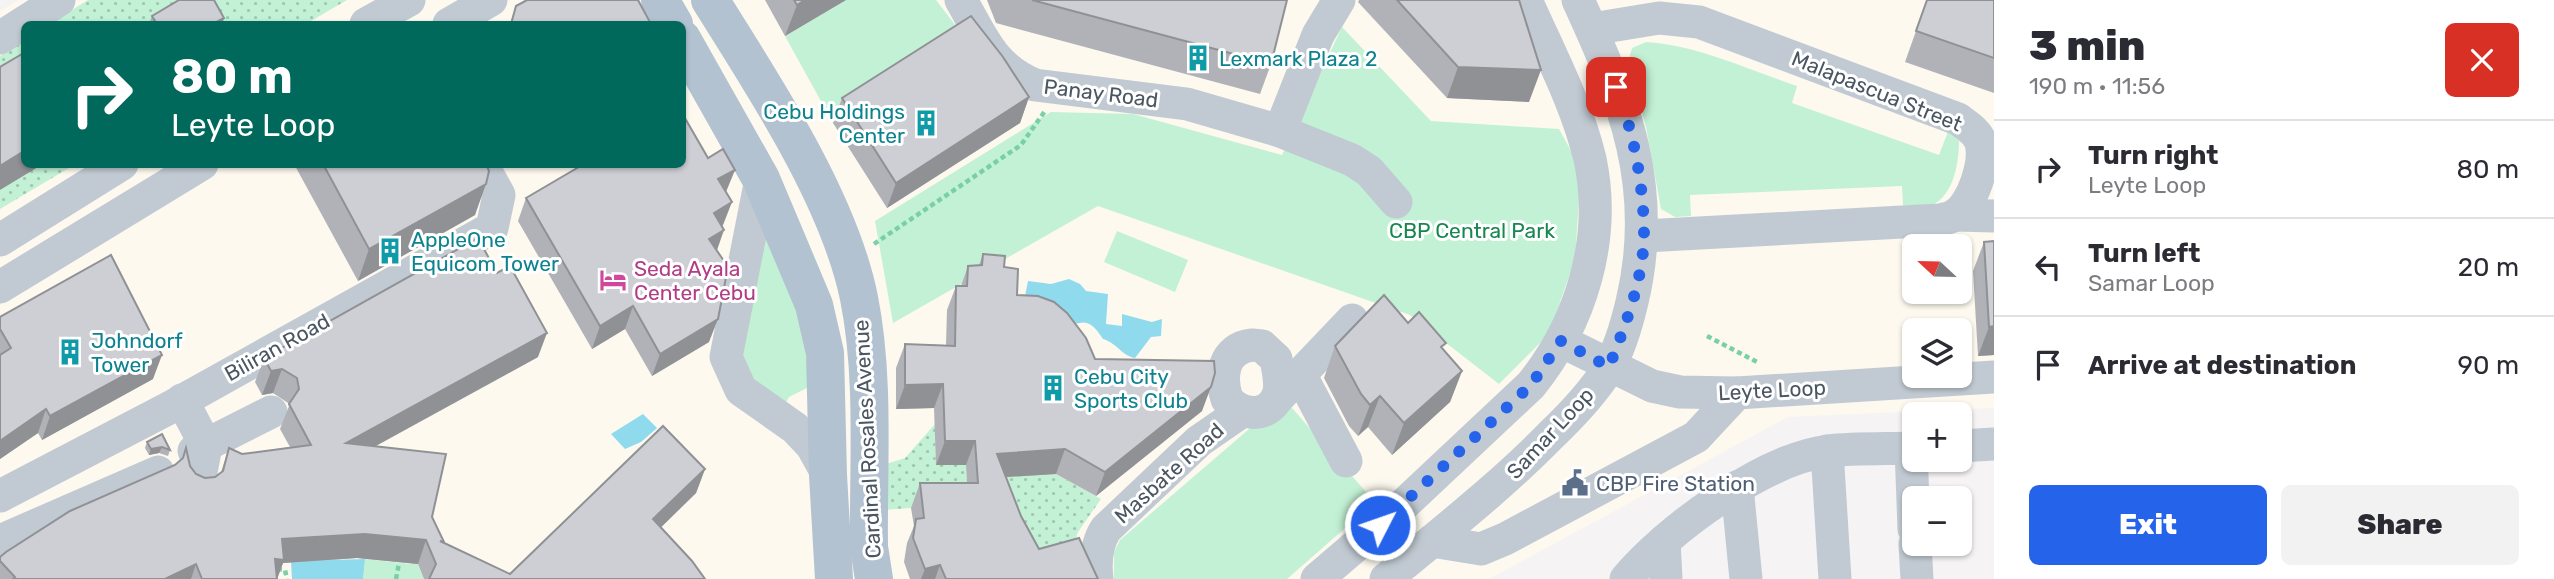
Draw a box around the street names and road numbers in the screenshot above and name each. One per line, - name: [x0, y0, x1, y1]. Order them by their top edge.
- street label: Malapascua Street: [1788, 45, 1966, 137]
- street label: Panay Road: [1042, 74, 1160, 112]
- street label: Biliran Road: [220, 308, 334, 386]
- street label: Cardinal Rosales Avenue: [848, 319, 886, 559]
- street label: Leyte Loop: [1717, 375, 1827, 405]
- street label: Samar Loop: [1501, 382, 1599, 484]
- street label: Masbate Road: [1109, 418, 1229, 528]

